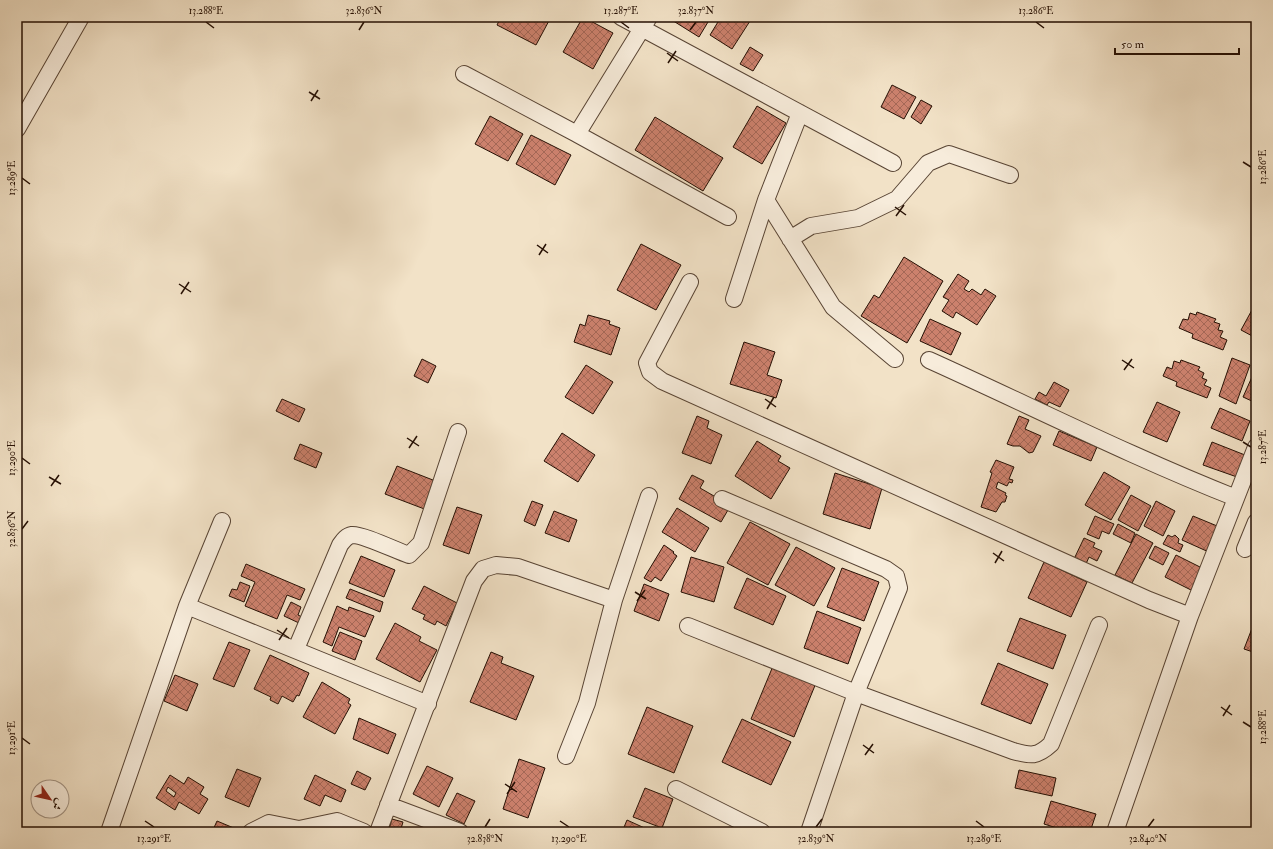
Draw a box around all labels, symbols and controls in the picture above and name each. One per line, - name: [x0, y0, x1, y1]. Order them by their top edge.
- text: 13.288°E: [189, 5, 223, 17]
- text: 32.836°N: [346, 5, 382, 17]
- text: 13.287°E: [604, 5, 638, 17]
- text: 32.837°N: [678, 5, 714, 17]
- text: 13.286°E: [1019, 5, 1053, 17]
- scale bar: [1115, 30, 1239, 56]
- text: 50 m: [1121, 37, 1145, 52]
- text: 13.286°E: [1257, 150, 1269, 184]
- text: 13.289°E: [6, 161, 18, 195]
- text: 13.287°E: [1257, 430, 1269, 464]
- text: 13.290°E: [6, 440, 18, 476]
- text: 32.836°N: [6, 511, 18, 547]
- text: 13.288°E: [1257, 710, 1269, 744]
- text: 13.291°E: [6, 721, 18, 755]
- north arrow: [30, 779, 70, 819]
- text: ش: [49, 796, 66, 813]
- text: 13.291°E: [137, 833, 171, 845]
- text: 32.838°N: [467, 833, 503, 845]
- text: 13.290°E: [551, 833, 587, 845]
- text: 32.839°N: [798, 833, 835, 845]
- text: 13.289°E: [967, 833, 1001, 845]
- text: 32.840°N: [1129, 833, 1167, 845]

